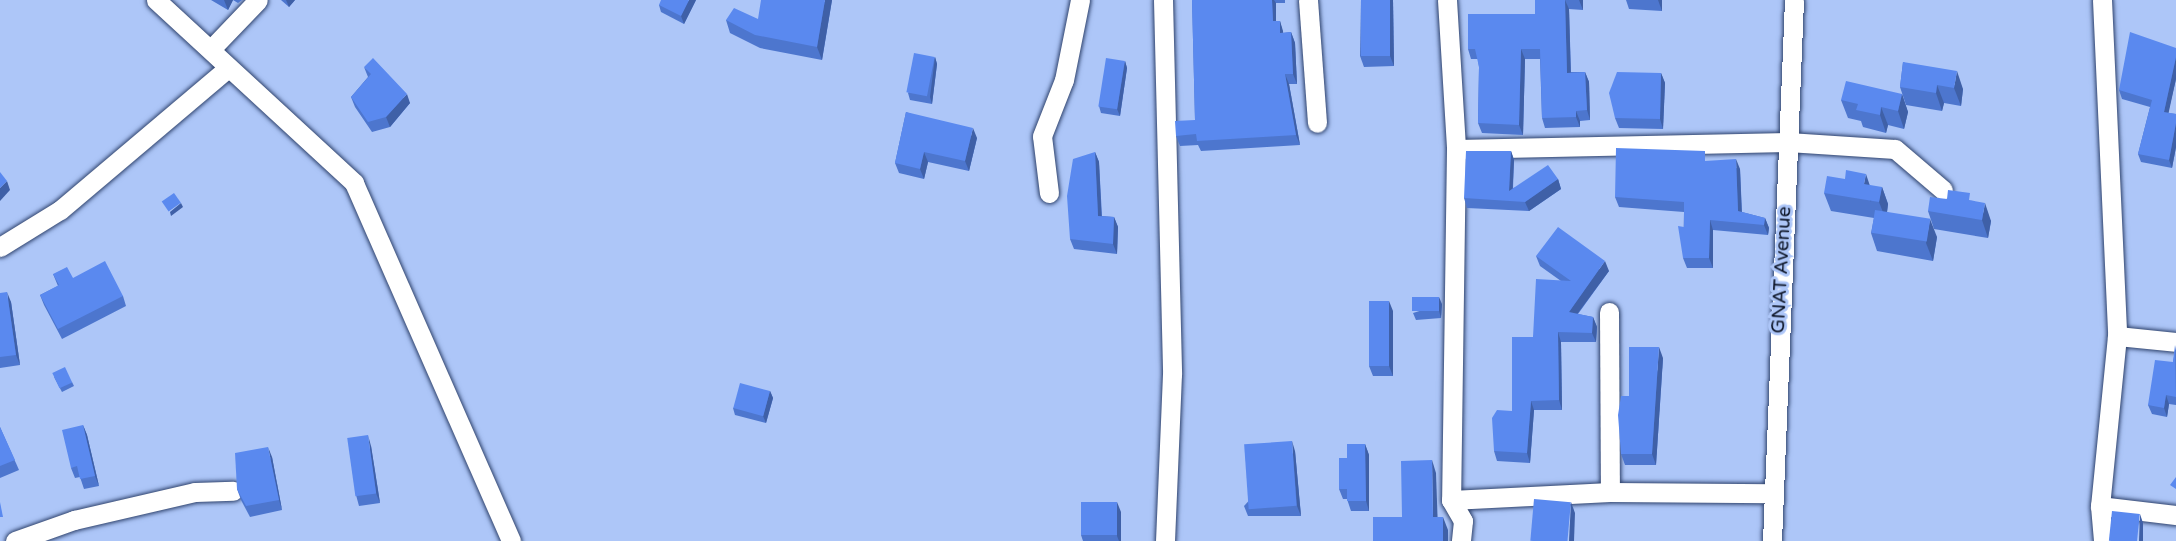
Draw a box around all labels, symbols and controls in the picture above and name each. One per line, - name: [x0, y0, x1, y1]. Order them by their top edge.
- street label: GNAT Avenue: [1767, 206, 1797, 334]

